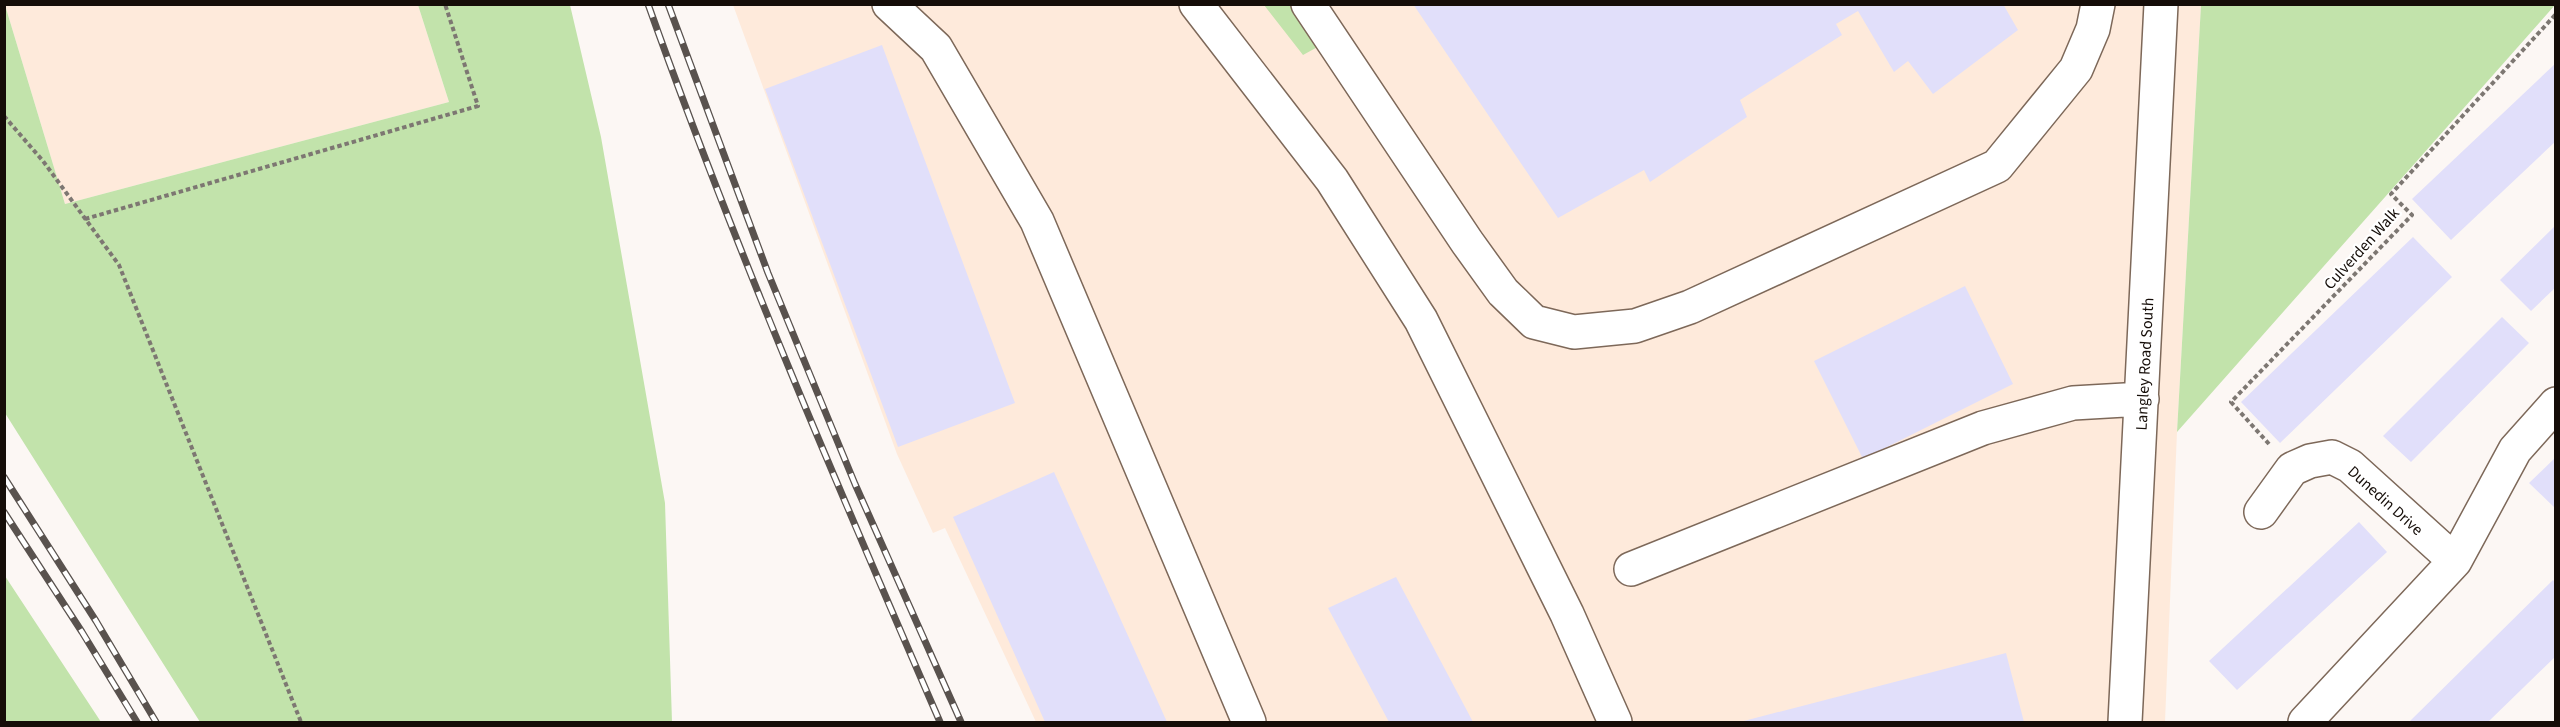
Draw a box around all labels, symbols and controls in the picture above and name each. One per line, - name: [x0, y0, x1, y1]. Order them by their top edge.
- street label: Culverden Walk: [2319, 203, 2405, 295]
- street label: Langley Road South: [2131, 297, 2159, 431]
- street label: Dunedin Drive: [2343, 461, 2428, 541]

